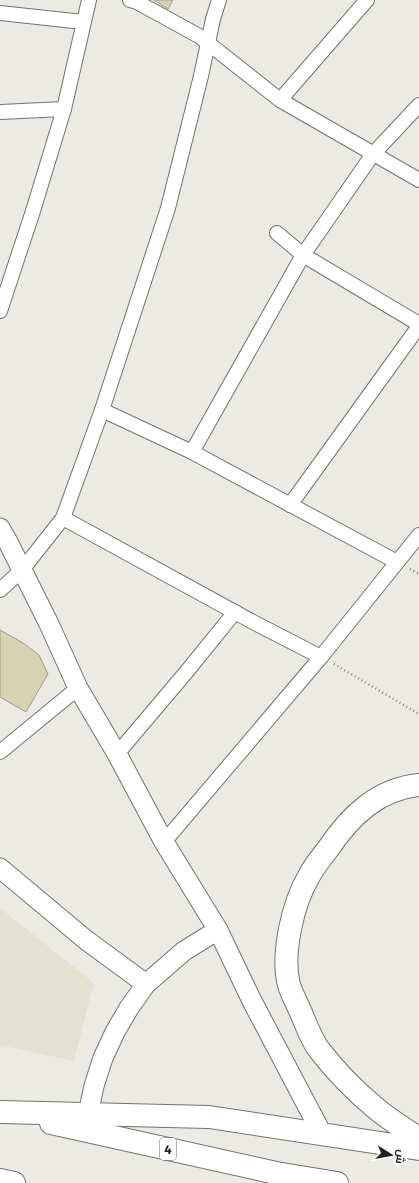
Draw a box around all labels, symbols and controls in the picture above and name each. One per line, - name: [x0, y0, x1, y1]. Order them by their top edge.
- north arrow: [371, 1135, 411, 1175]
- road number: 4: [160, 1138, 176, 1160]
- text: ش: [393, 1149, 408, 1165]

